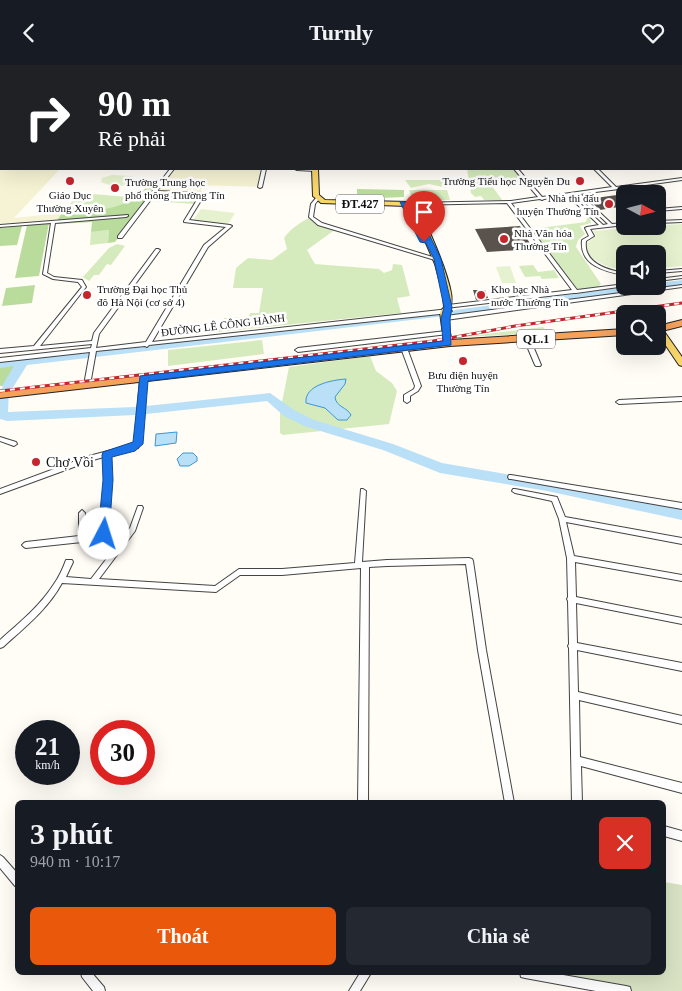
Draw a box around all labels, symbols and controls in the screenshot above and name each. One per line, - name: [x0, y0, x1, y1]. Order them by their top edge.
- icon: back: [15, 19, 43, 47]
- icon: heart: [639, 19, 667, 47]
- text: Turnly: [309, 20, 373, 45]
- icon: right: [15, 85, 80, 150]
- text: 90 m: [98, 85, 171, 124]
- text: Rẽ phải: [98, 126, 166, 151]
- marker: Giáo Dục Thường Xuyên: [64, 175, 76, 187]
- place label: Trường Tiểu học Nguyễn Du: [443, 175, 570, 187]
- marker: Trường Tiểu học Nguyễn Du: [574, 175, 586, 187]
- place label: Trường Trung học phổ thông Thường Tín: [125, 176, 225, 201]
- marker: Trường Trung học phổ thông Thường Tín: [109, 182, 121, 194]
- north arrow: [616, 185, 666, 235]
- map controls: [616, 185, 666, 355]
- place label: Giáo Dục Thường Xuyên: [36, 189, 104, 214]
- pin: [403, 191, 445, 242]
- place label: Nhà thi đấu huyện Thường Tín: [517, 192, 599, 217]
- road number: ĐT.427: [336, 195, 384, 213]
- icon: arrive: [410, 198, 438, 226]
- marker: Nhà thi đấu huyện Thường Tín: [603, 198, 615, 210]
- place label: Nhà Văn hóa Thường Tín: [514, 227, 572, 252]
- marker: Nhà Văn hóa Thường Tín: [498, 233, 510, 245]
- button: sound: [616, 245, 666, 295]
- place label: Trường Đại học Thủ đô Hà Nội (cơ sở 4): [97, 283, 188, 309]
- place label: Kho bạc Nhà nước Thường Tín: [491, 283, 569, 308]
- marker: Trường Đại học Thủ đô Hà Nội (cơ sở 4): [81, 289, 93, 301]
- marker: Kho bạc Nhà nước Thường Tín: [475, 289, 487, 301]
- button: search: [616, 305, 666, 355]
- street label: ĐƯỜNG LÊ CÔNG HÀNH: [160, 311, 286, 339]
- road number: QL.1: [517, 329, 555, 349]
- marker: Bưu điện huyện Thường Tín: [457, 355, 469, 367]
- place label: Bưu điện huyện Thường Tín: [428, 369, 499, 394]
- place label: Chợ Vồi: [46, 455, 94, 470]
- marker: Chợ Vồi: [30, 456, 42, 468]
- position arrow: [77, 507, 129, 559]
- speed limit sign: 30: [90, 720, 155, 785]
- text: 21: [35, 733, 60, 760]
- text: km/h: [35, 758, 60, 772]
- text: 3 phút: [30, 817, 113, 850]
- button: close: [599, 817, 651, 869]
- text: 940 m · 10:17: [30, 853, 120, 870]
- button: Thoát: [30, 907, 336, 965]
- button: Chia sẻ: [346, 907, 651, 965]

